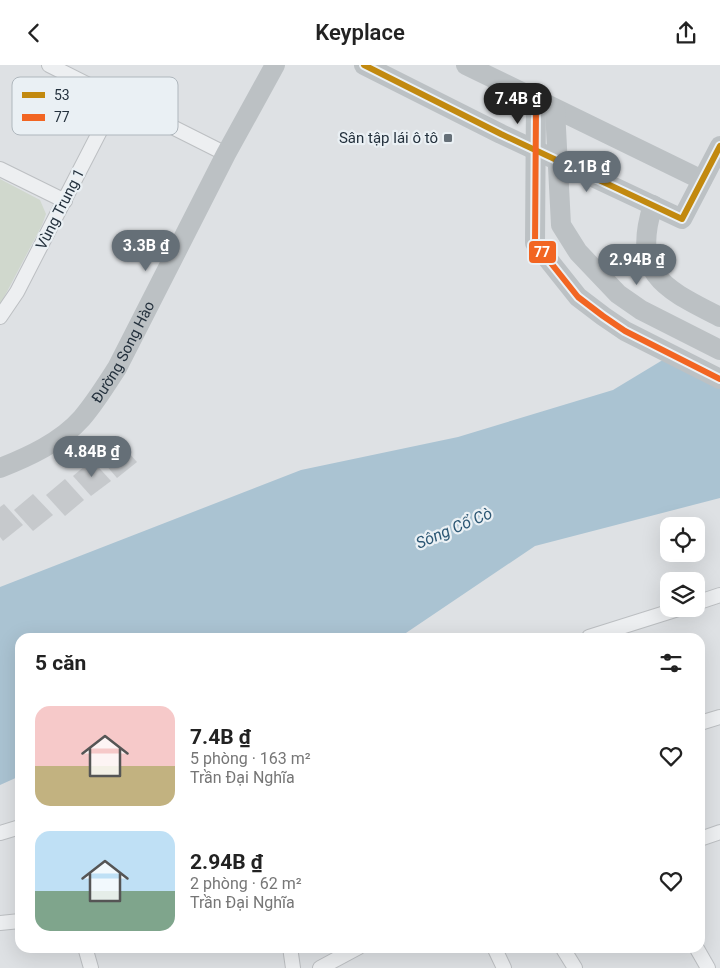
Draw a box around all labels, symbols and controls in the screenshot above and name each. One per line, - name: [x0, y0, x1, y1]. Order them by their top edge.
- icon: back: [20, 19, 48, 47]
- icon: share: [672, 19, 700, 47]
- text: Keyplace: [315, 20, 405, 45]
- legend: [12, 77, 178, 135]
- pin: 7.4B ₫: [477, 83, 559, 125]
- text: 53: [54, 87, 70, 103]
- text: 7.4B ₫: [495, 89, 541, 108]
- text: 77: [54, 109, 70, 125]
- place label: Sân tập lái ô tô: [339, 129, 438, 147]
- marker: Sân tập lái ô tô: [442, 132, 454, 144]
- pin: 2.1B ₫: [546, 151, 628, 193]
- text: 2.1B ₫: [564, 157, 610, 176]
- street label: Vùng Trung 1: [32, 166, 88, 252]
- pin: 3.3B ₫: [105, 229, 187, 272]
- text: 3.3B ₫: [123, 236, 169, 255]
- line badge: 77: [528, 240, 557, 264]
- pin: 2.94B ₫: [591, 243, 683, 286]
- text: 77: [534, 244, 550, 260]
- text: 2.94B ₫: [609, 250, 665, 269]
- street label: Đường Song Hào: [88, 298, 159, 406]
- pin: 4.84B ₫: [46, 435, 138, 478]
- text: 4.84B ₫: [64, 442, 120, 461]
- water label: Sông Cổ Cò: [413, 503, 495, 553]
- map controls: [660, 517, 705, 617]
- button: locate: [660, 517, 705, 562]
- button: layers: [660, 572, 705, 617]
- icon: filters: [657, 649, 685, 677]
- text: 5 căn: [35, 651, 86, 675]
- text: 7.4B ₫: [190, 725, 251, 749]
- icon: home: [75, 726, 135, 786]
- icon: heart: [657, 742, 685, 770]
- text: 5 phòng · 163 m²: [190, 749, 311, 768]
- text: Trần Đại Nghĩa: [190, 768, 295, 787]
- text: 2.94B ₫: [190, 850, 263, 874]
- icon: home: [75, 851, 135, 911]
- icon: heart: [657, 867, 685, 895]
- text: 2 phòng · 62 m²: [190, 874, 302, 893]
- text: Trần Đại Nghĩa: [190, 893, 295, 912]

